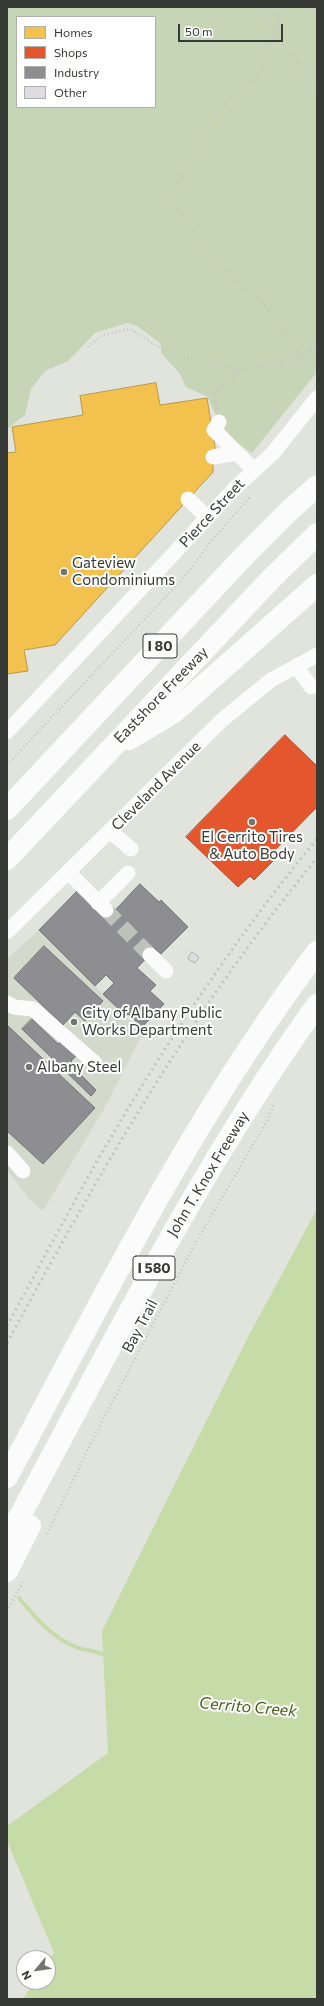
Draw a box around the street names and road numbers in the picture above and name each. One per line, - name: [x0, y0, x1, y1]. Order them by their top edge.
- street label: Pierce Street: [176, 475, 248, 551]
- road number: I 80: [143, 634, 177, 658]
- street label: Eastshore Freeway: [110, 643, 212, 747]
- street label: Cleveland Avenue: [108, 738, 204, 834]
- street label: John T. Knox Freeway: [163, 1108, 253, 1240]
- road number: I 580: [133, 1256, 175, 1280]
- street label: Bay Trail: [119, 1296, 161, 1356]

